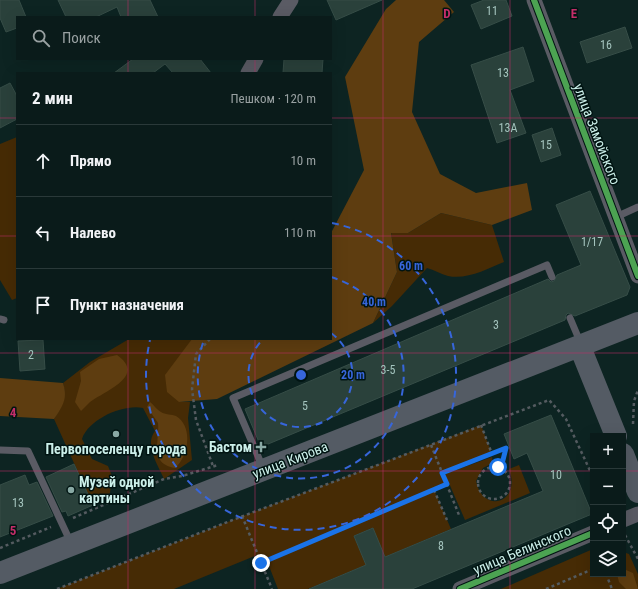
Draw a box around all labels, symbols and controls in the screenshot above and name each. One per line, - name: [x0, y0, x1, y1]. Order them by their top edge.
- house number: 11: [486, 4, 498, 18]
- text: D: [443, 6, 451, 21]
- text: E: [571, 6, 578, 21]
- search box: [16, 16, 332, 60]
- icon: search: [30, 27, 52, 49]
- text: Поиск: [62, 29, 101, 47]
- house number: 16: [600, 38, 612, 52]
- house number: 13: [497, 66, 509, 80]
- street label: улица Замойского: [570, 81, 624, 187]
- text: 2 мин: [32, 88, 73, 108]
- text: Пешком · 120 m: [230, 91, 316, 106]
- house number: 13А: [499, 121, 517, 135]
- house number: 15: [540, 138, 552, 152]
- icon: ahead: [32, 150, 54, 172]
- text: Прямо: [70, 152, 111, 170]
- text: 10 m: [290, 153, 316, 168]
- icon: left: [32, 222, 54, 244]
- text: Налево: [70, 224, 116, 242]
- text: 110 m: [284, 225, 316, 240]
- house number: 1/17: [581, 235, 603, 249]
- text: 60 m: [399, 259, 423, 273]
- icon: arrive: [32, 294, 54, 316]
- text: 40 m: [362, 295, 386, 309]
- text: Пункт назначения: [70, 296, 184, 314]
- house number: 3: [493, 318, 499, 332]
- house number: 2: [28, 348, 34, 362]
- house number: 3-5: [381, 363, 395, 377]
- centre of rings: [294, 368, 308, 382]
- text: 20 m: [341, 368, 365, 382]
- house number: 5: [302, 399, 308, 413]
- text: 4: [10, 405, 17, 420]
- marker: Первопоселенцу города: [111, 429, 121, 439]
- map controls: [590, 433, 626, 577]
- button: +: [590, 433, 626, 469]
- street label: улица Кирова: [250, 438, 330, 482]
- place label: Бастом: [209, 439, 252, 455]
- place label: Первопоселенцу города: [46, 441, 187, 457]
- marker: Бастом: [255, 441, 267, 453]
- route start: [489, 458, 507, 476]
- house number: 10: [550, 468, 562, 482]
- button: −: [590, 469, 626, 505]
- place label: Музей одной картины: [79, 474, 154, 506]
- marker: Музей одной картины: [66, 485, 76, 495]
- house number: 13: [12, 496, 24, 510]
- button: locate: [590, 505, 626, 541]
- street label: улица Белинского: [471, 522, 573, 578]
- text: 5: [10, 523, 17, 538]
- house number: 8: [438, 539, 444, 553]
- button: layers: [590, 541, 626, 577]
- route end: [252, 554, 270, 572]

